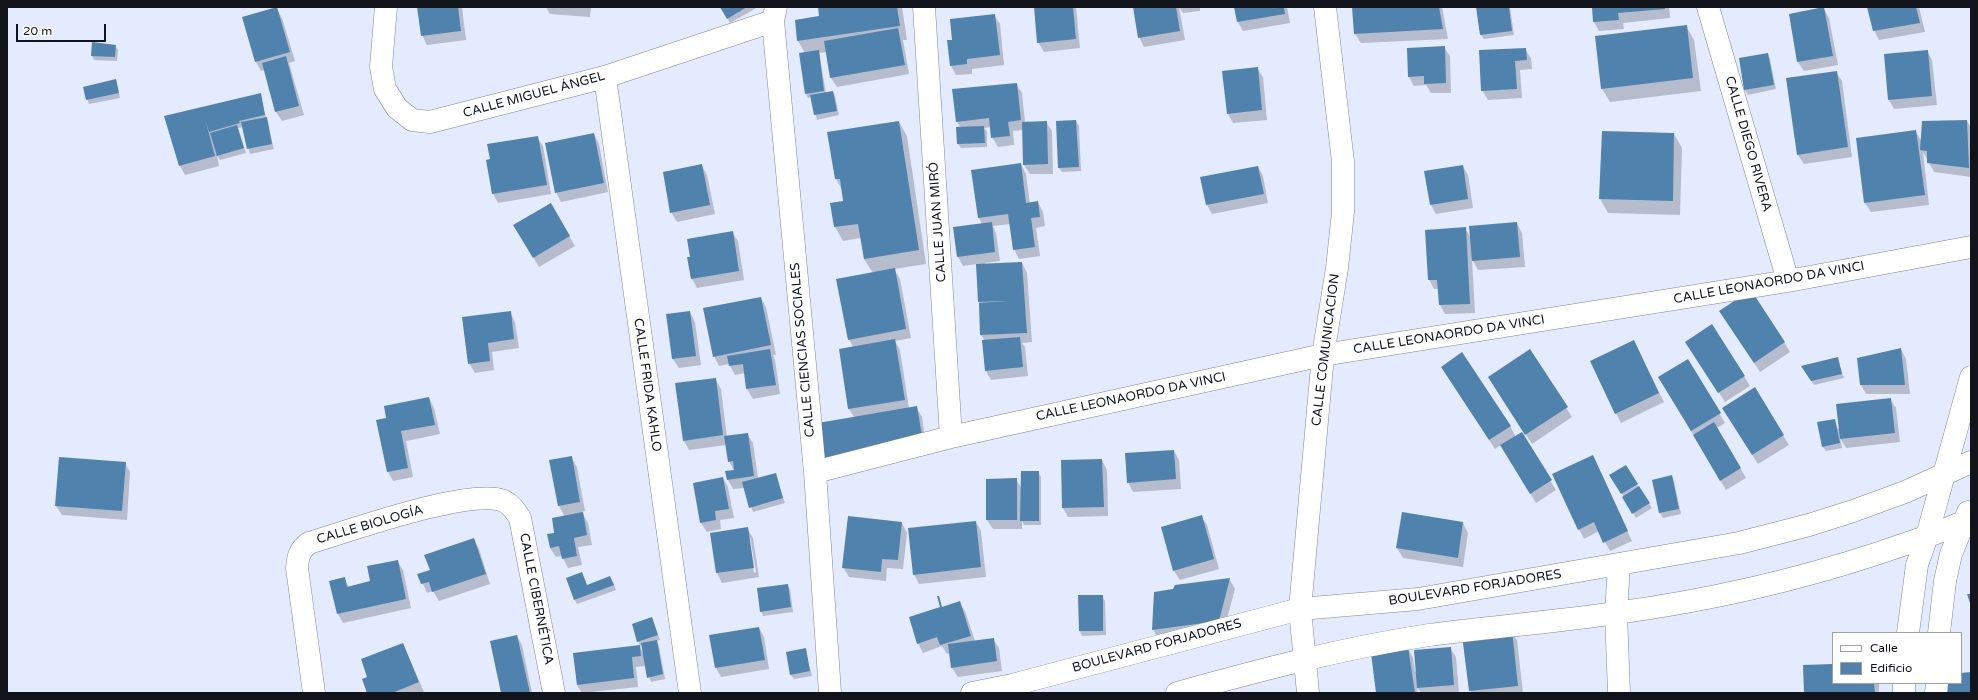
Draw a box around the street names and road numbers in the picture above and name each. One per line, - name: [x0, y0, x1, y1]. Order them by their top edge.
- street label: CALLE MIGUEL ÁNGEL: [461, 69, 607, 121]
- street label: CALLE DIEGO RIVERA: [1721, 75, 1775, 213]
- street label: CALLE JUAN MIRÓ: [926, 161, 950, 283]
- street label: CALLE LEONAORDO DA VINCI: [1672, 259, 1866, 307]
- street label: CALLE CIENCIAS SOCIALES: [788, 262, 818, 438]
- street label: CALLE COMUNICACION: [1309, 273, 1343, 427]
- street label: CALLE LEONAORDO DA VINCI: [1352, 312, 1546, 358]
- street label: CALLE FRIDA KAHLO: [630, 317, 664, 453]
- street label: CALLE LEONAORDO DA VINCI: [1035, 369, 1227, 425]
- street label: CALLE BIOLOGÍA: [315, 502, 425, 548]
- street label: CALLE CIBERNÉTICA: [516, 532, 556, 666]
- street label: BOULEVARD FORJADORES: [1387, 567, 1563, 609]
- street label: BOULEVARD FORJADORES: [1071, 616, 1243, 676]

